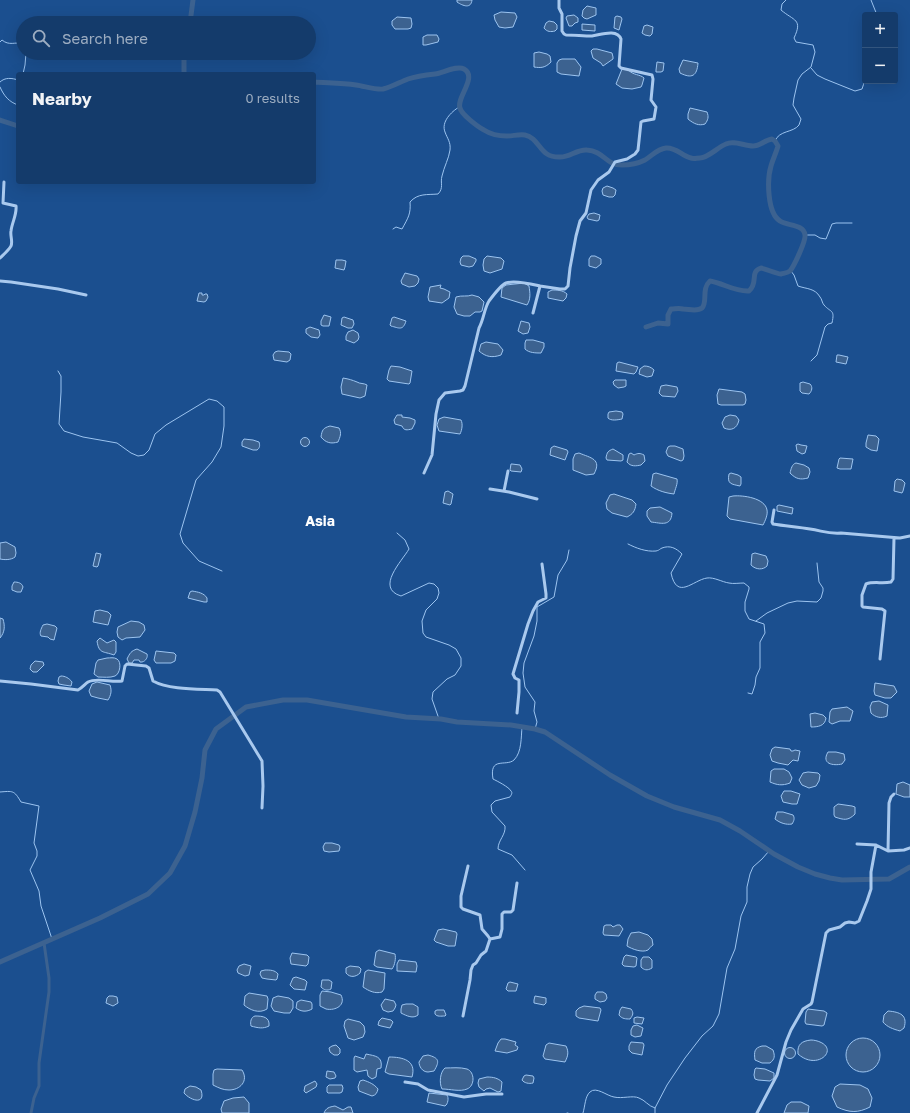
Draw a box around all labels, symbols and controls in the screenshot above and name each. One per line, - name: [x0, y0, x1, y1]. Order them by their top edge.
- map controls: [862, 12, 898, 84]
- button: +: [862, 12, 898, 48]
- search box: [16, 16, 316, 60]
- icon: search: [30, 27, 52, 49]
- text: Search here: [62, 29, 148, 47]
- button: −: [862, 48, 898, 84]
- text: Nearby: [32, 88, 92, 109]
- text: 0 results: [245, 90, 300, 106]
- district label: Asia: [305, 512, 335, 529]

